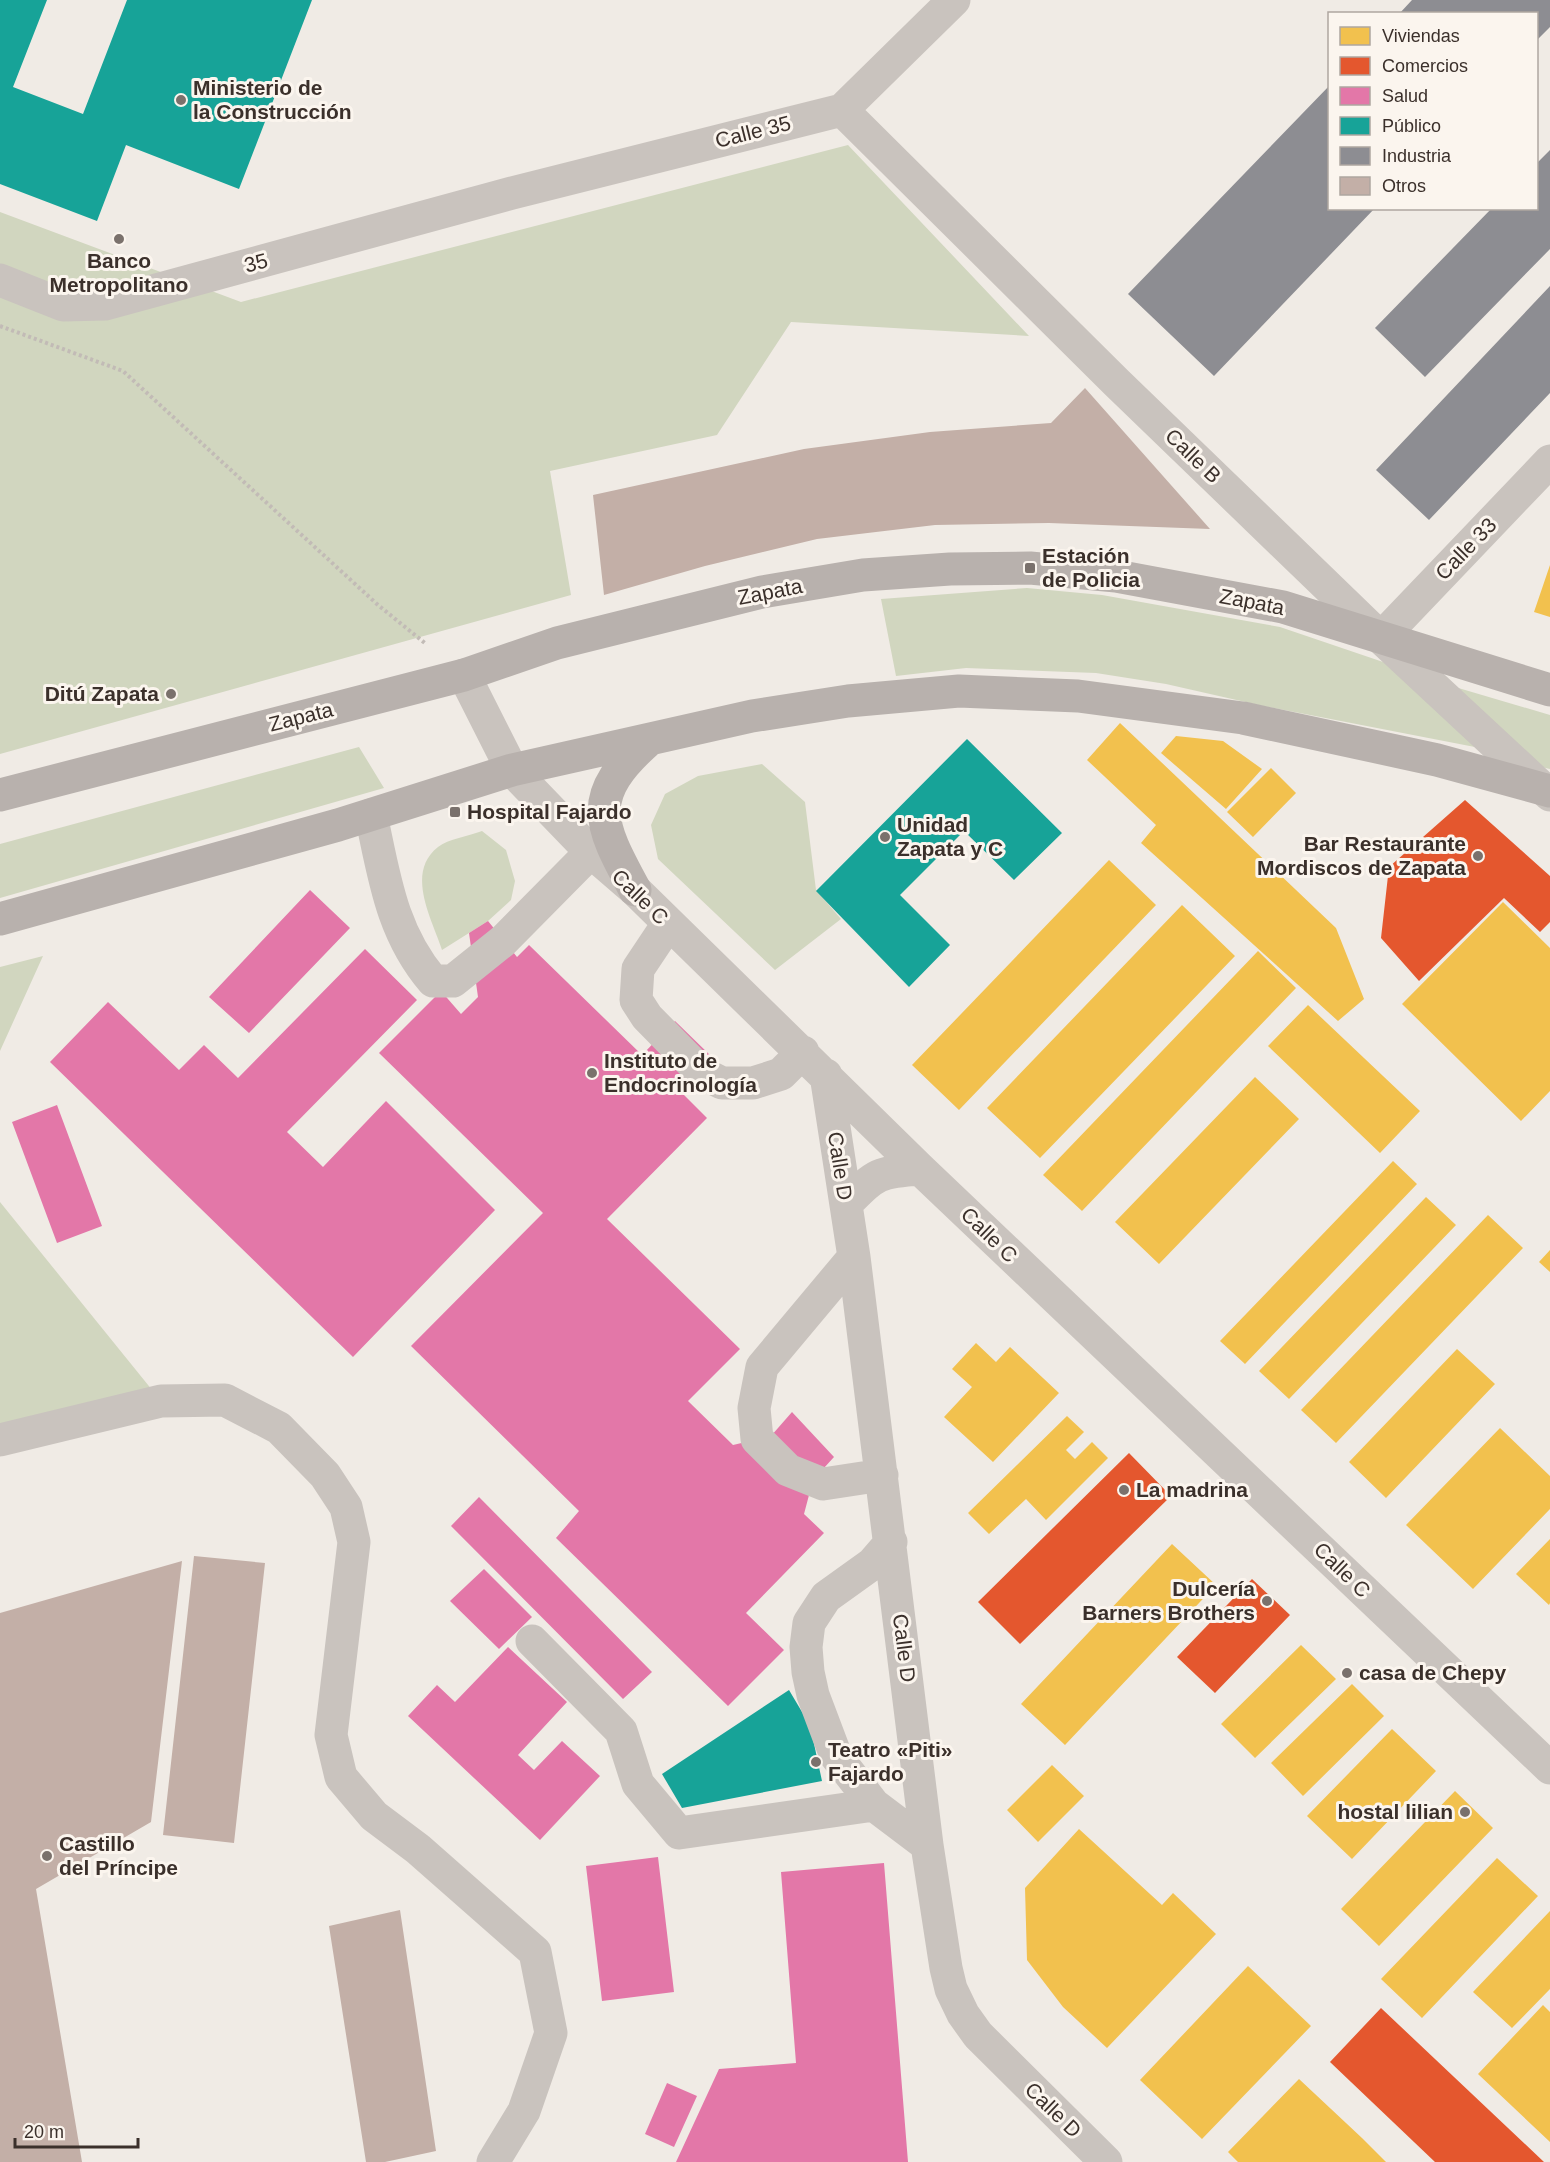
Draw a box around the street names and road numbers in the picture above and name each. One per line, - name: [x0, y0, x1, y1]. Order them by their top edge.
- street label: Calle 35: [713, 111, 793, 152]
- street label: 35: [242, 248, 270, 277]
- street label: Calle B: [1161, 424, 1226, 487]
- street label: Calle 33: [1431, 513, 1501, 584]
- street label: Zapata: [736, 574, 804, 609]
- street label: Zapata: [1218, 584, 1287, 619]
- street label: Zapata: [266, 697, 336, 736]
- street label: Calle C: [608, 864, 673, 929]
- street label: Calle D: [824, 1130, 857, 1202]
- street label: Calle C: [957, 1202, 1022, 1267]
- street label: Calle C: [1310, 1537, 1375, 1602]
- street label: Calle D: [889, 1612, 920, 1684]
- street label: Calle D: [1021, 2077, 1086, 2142]

